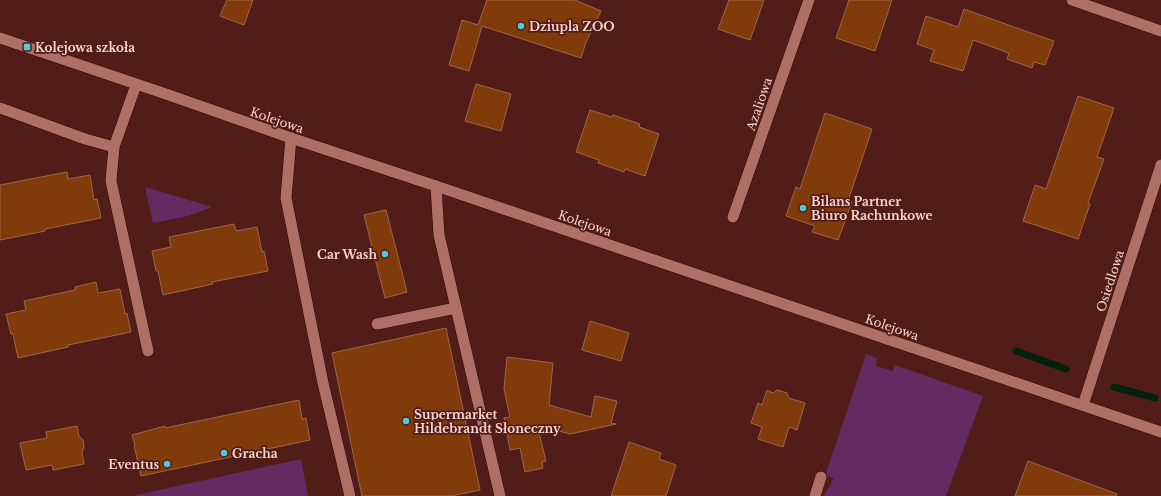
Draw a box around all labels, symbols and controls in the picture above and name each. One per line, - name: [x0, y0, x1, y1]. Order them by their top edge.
- place label: Dziupla ZOO: [529, 19, 615, 34]
- marker: Dziupla ZOO: [516, 21, 526, 31]
- place label: Kolejowa szkoła: [35, 40, 135, 55]
- marker: Kolejowa szkoła: [22, 42, 32, 52]
- street label: Azaliowa: [743, 75, 775, 133]
- street label: Kolejowa: [248, 104, 306, 136]
- place label: Bilans Partner Biuro Rachunkowe: [811, 194, 932, 223]
- marker: Bilans Partner Biuro Rachunkowe: [798, 203, 808, 213]
- street label: Kolejowa: [556, 207, 614, 239]
- place label: Car Wash: [317, 247, 377, 262]
- street label: Osiedlowa: [1093, 248, 1127, 314]
- marker: Car Wash: [380, 249, 390, 259]
- street label: Kolejowa: [863, 311, 921, 343]
- place label: Supermarket Hildebrandt Słoneczny: [414, 407, 561, 436]
- marker: Supermarket Hildebrandt Słoneczny: [401, 416, 411, 426]
- place label: Gracha: [232, 446, 278, 461]
- marker: Gracha: [219, 448, 229, 458]
- place label: Eventus: [108, 457, 159, 472]
- marker: Eventus: [162, 459, 172, 469]

